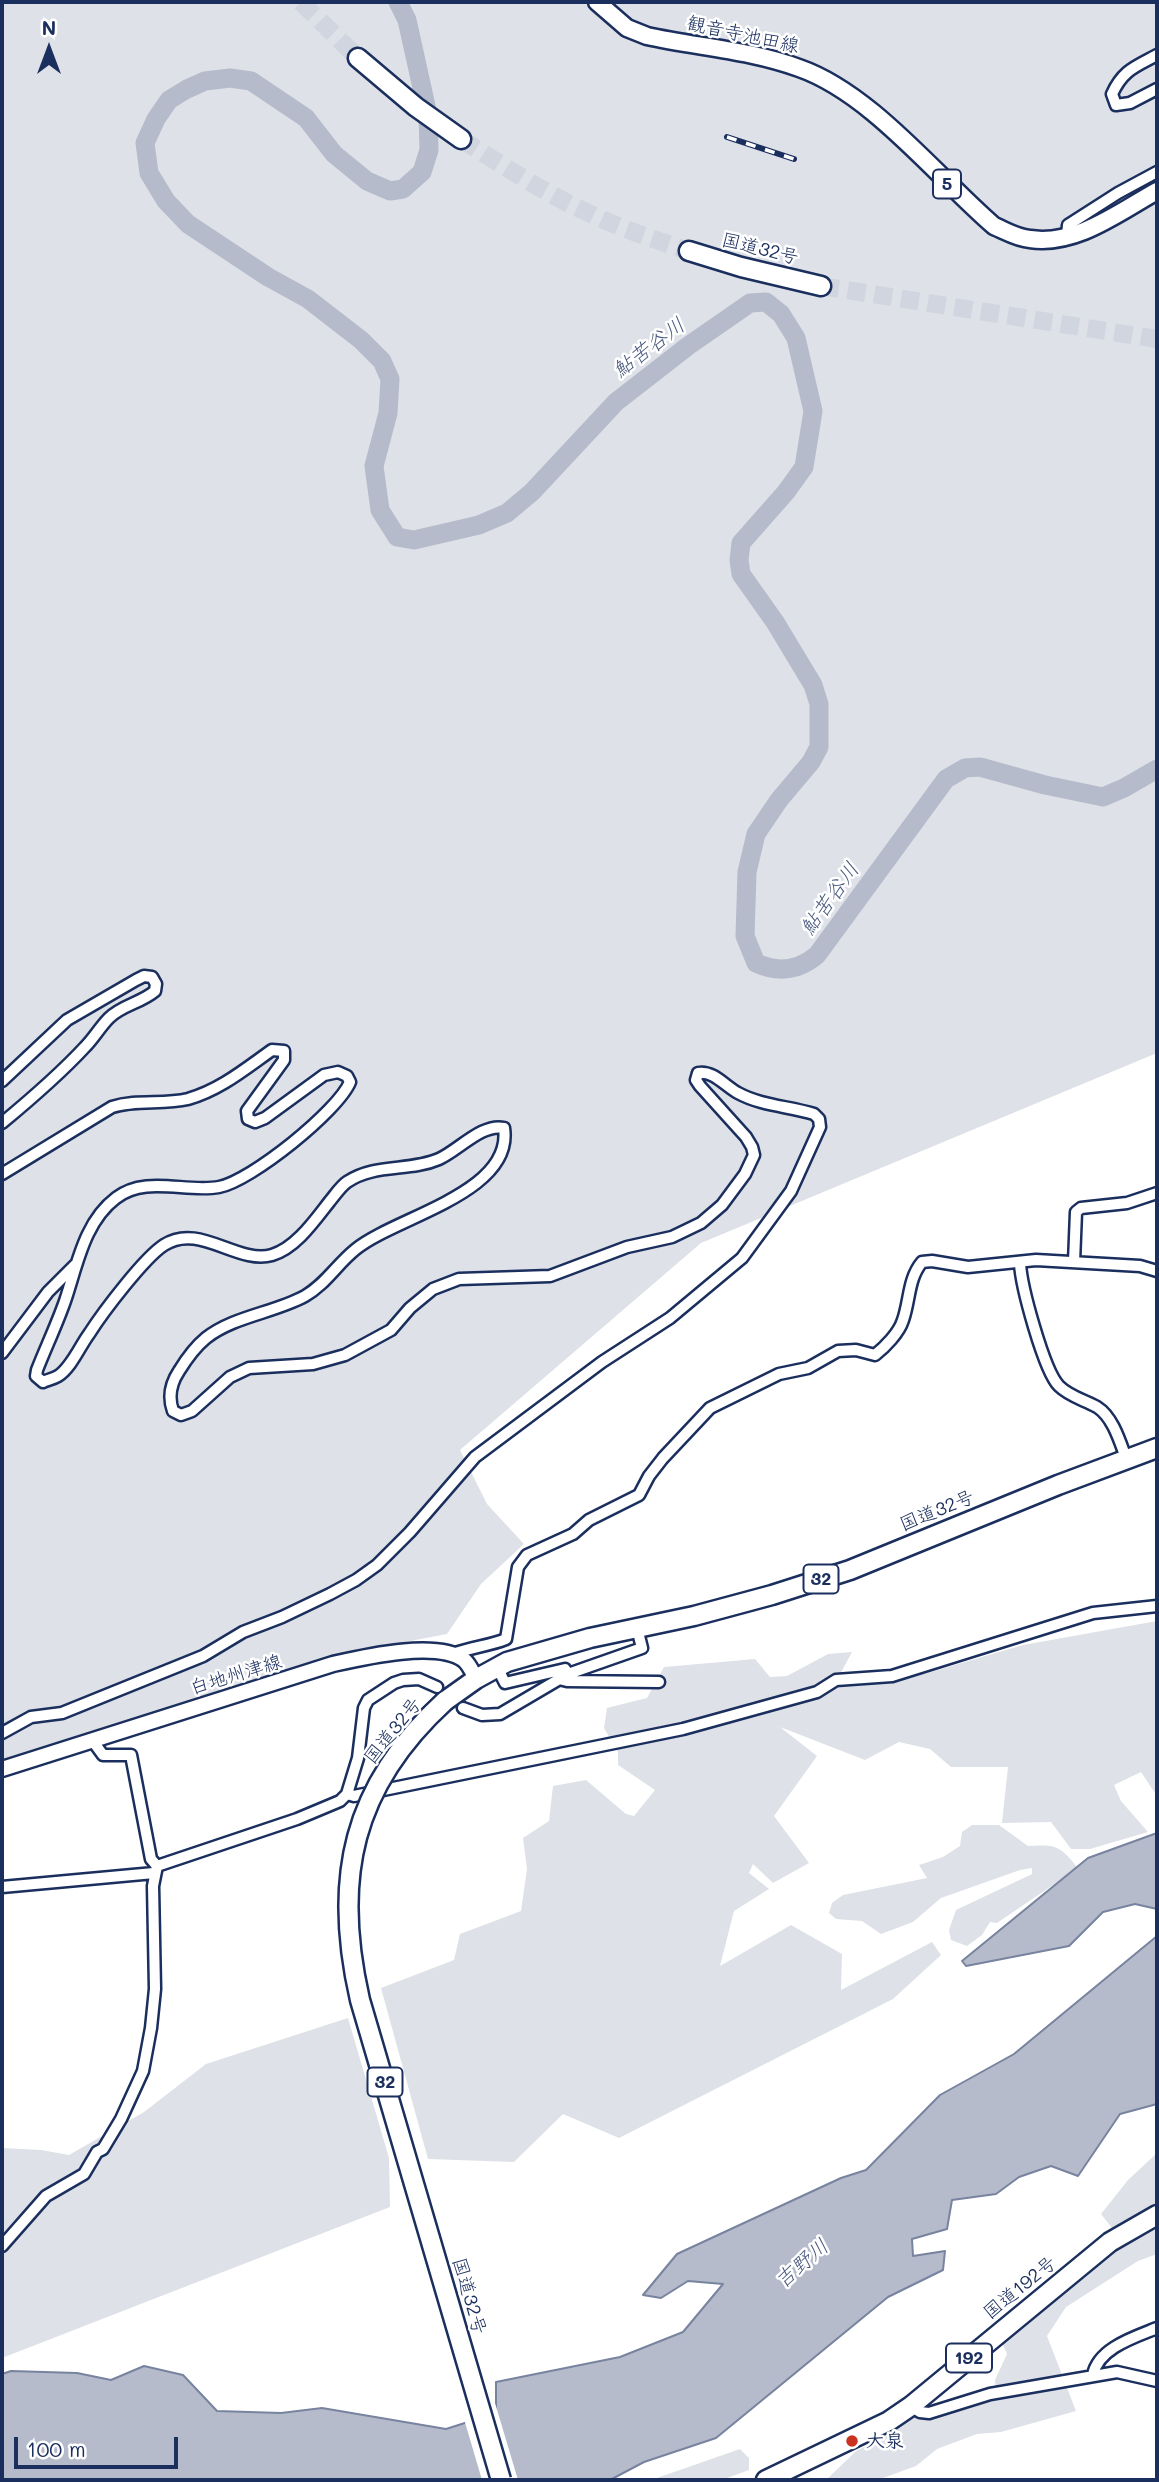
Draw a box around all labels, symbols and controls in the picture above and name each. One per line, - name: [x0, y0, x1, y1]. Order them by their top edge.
- street label: 観音寺池田線: [685, 12, 801, 58]
- north arrow: [14, 14, 84, 84]
- text: N: [42, 15, 56, 40]
- road number: 5: [933, 169, 961, 198]
- street label: 国道32号: [719, 228, 801, 270]
- water label: 鮎苦谷川: [608, 313, 690, 383]
- water label: 鮎苦谷川: [795, 858, 865, 940]
- street label: 国道32号: [896, 1486, 978, 1536]
- road number: 32: [804, 1564, 838, 1594]
- street label: 白地州津線: [187, 1650, 285, 1700]
- street label: 国道32号: [359, 1693, 427, 1769]
- road number: 32: [368, 2068, 402, 2096]
- water label: 吉野川: [770, 2234, 834, 2294]
- street label: 国道192号: [979, 2252, 1061, 2324]
- street label: 国道32号: [447, 2255, 491, 2337]
- road number: 192: [946, 2344, 992, 2372]
- scale bar: [18, 2422, 182, 2466]
- place label: 大泉: [866, 2430, 904, 2452]
- marker: 大泉: [844, 2433, 860, 2449]
- text: 100 m: [27, 2435, 86, 2462]

